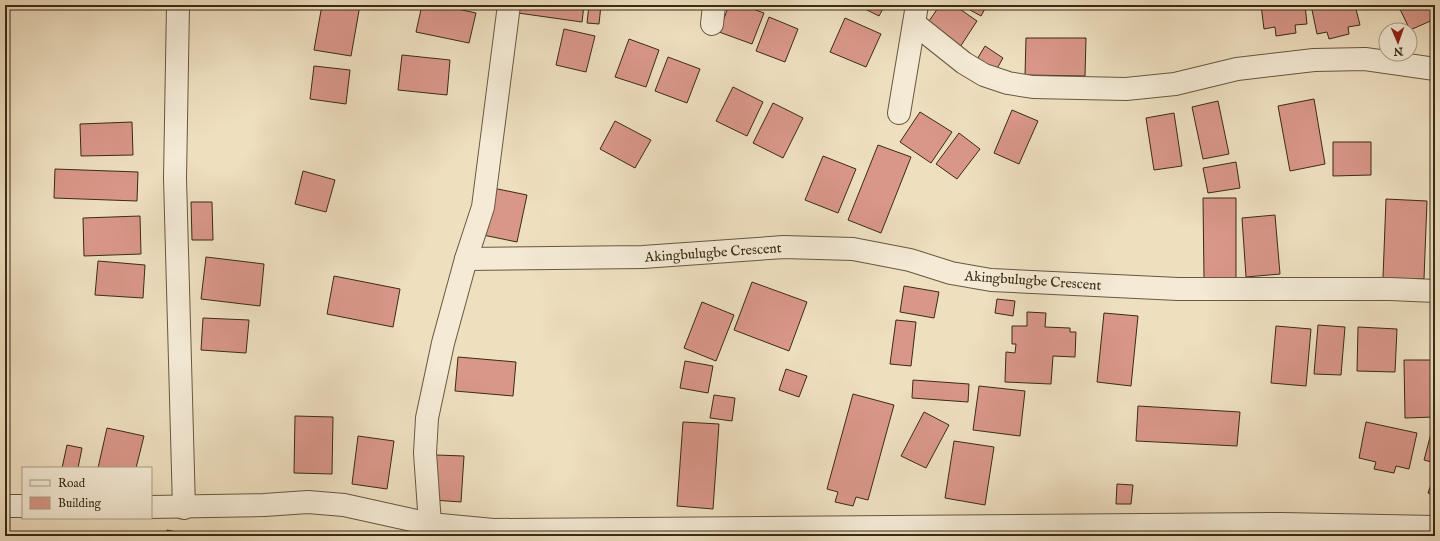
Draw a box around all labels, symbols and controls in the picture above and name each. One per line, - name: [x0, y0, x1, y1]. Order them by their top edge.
- north arrow: [1378, 22, 1418, 62]
- text: N: [1393, 44, 1404, 58]
- street label: Akingbulugbe Crescent: [643, 239, 782, 267]
- street label: Akingbulugbe Crescent: [963, 267, 1102, 295]
- legend: [22, 467, 152, 519]
- text: Road: [58, 476, 86, 491]
- text: Building: [58, 496, 102, 511]

